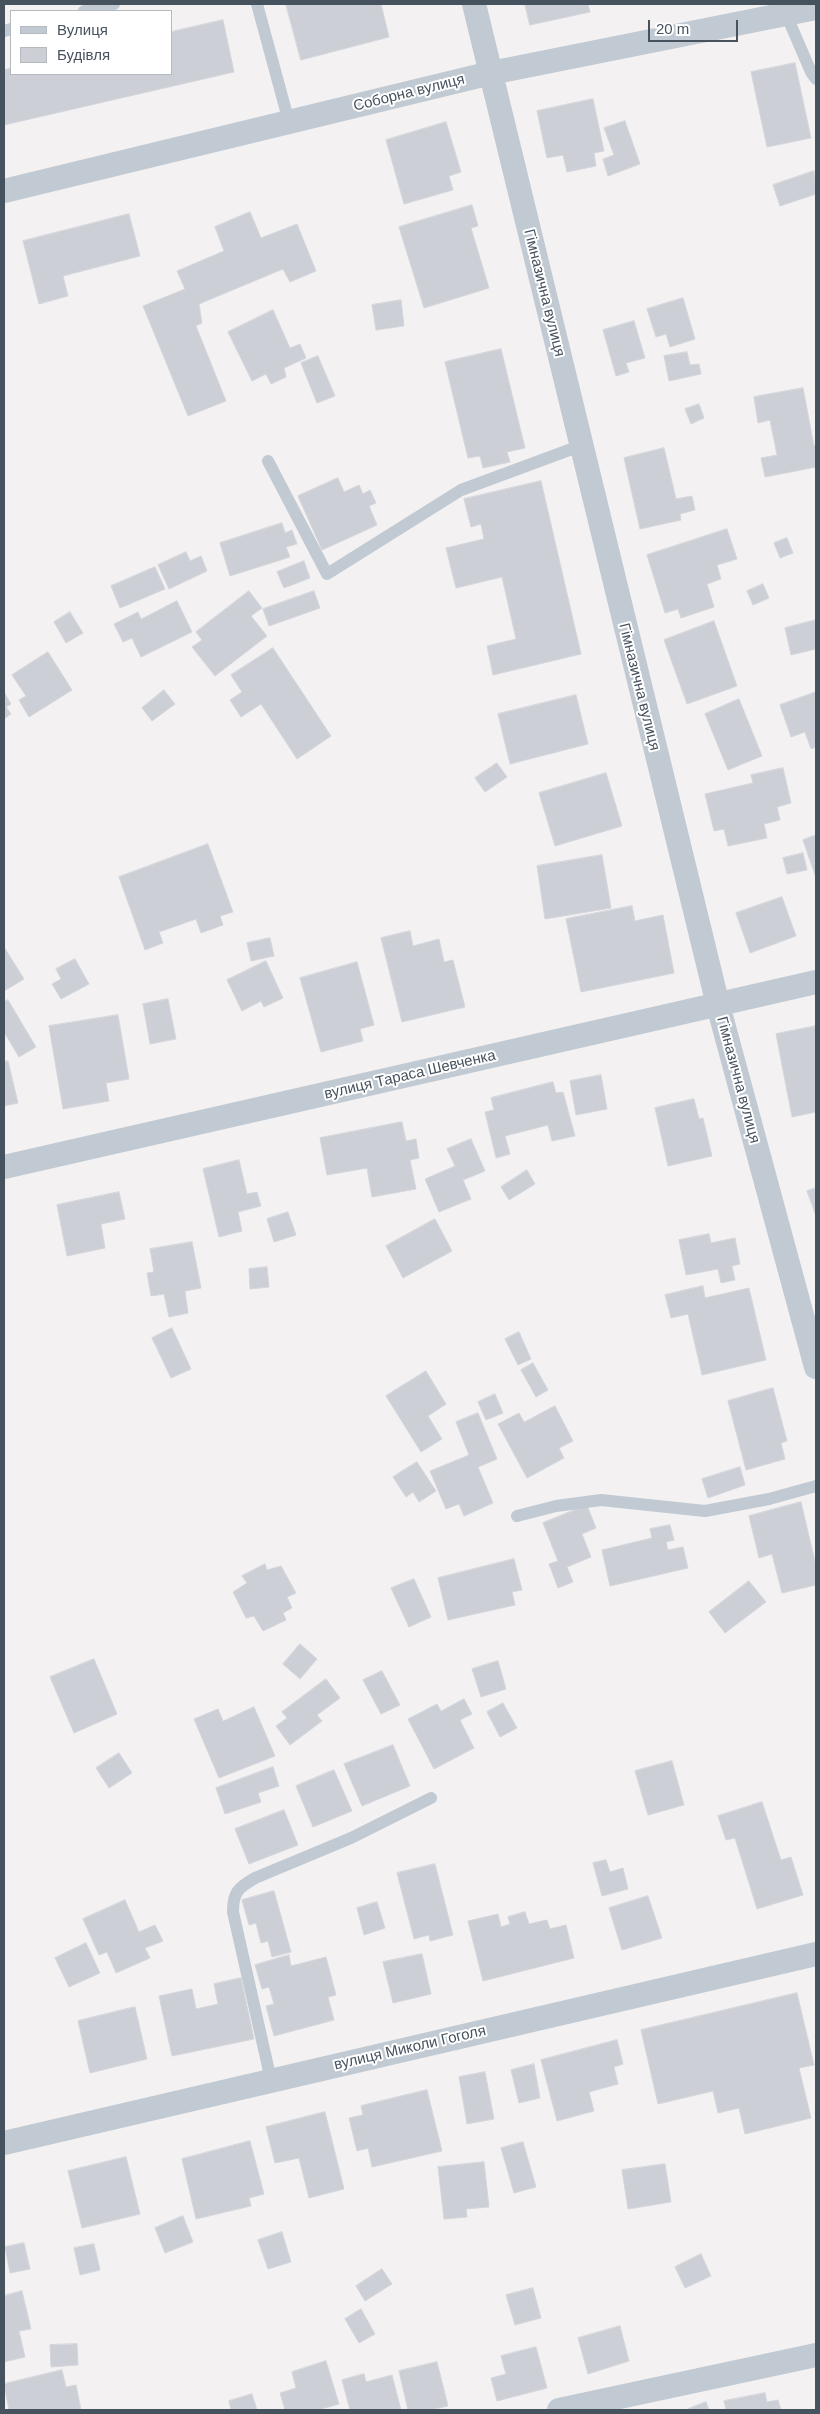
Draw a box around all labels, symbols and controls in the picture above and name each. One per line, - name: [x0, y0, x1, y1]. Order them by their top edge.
- legend: [10, 10, 172, 75]
- scale bar: [650, 10, 740, 42]
- text: 20 m: [656, 20, 689, 37]
- text: Вулиця: [57, 21, 108, 38]
- text: Будівля: [57, 46, 110, 63]
- street label: Соборна вулиця: [352, 70, 466, 116]
- street label: Гімназична вулиця: [519, 227, 569, 359]
- street label: Гімназична вулиця: [614, 621, 664, 753]
- street label: Гімназична вулиця: [712, 1015, 764, 1145]
- street label: вулиця Тараса Шевченка: [323, 1047, 497, 1103]
- street label: вулиця Миколи Гоголя: [332, 2022, 488, 2074]

